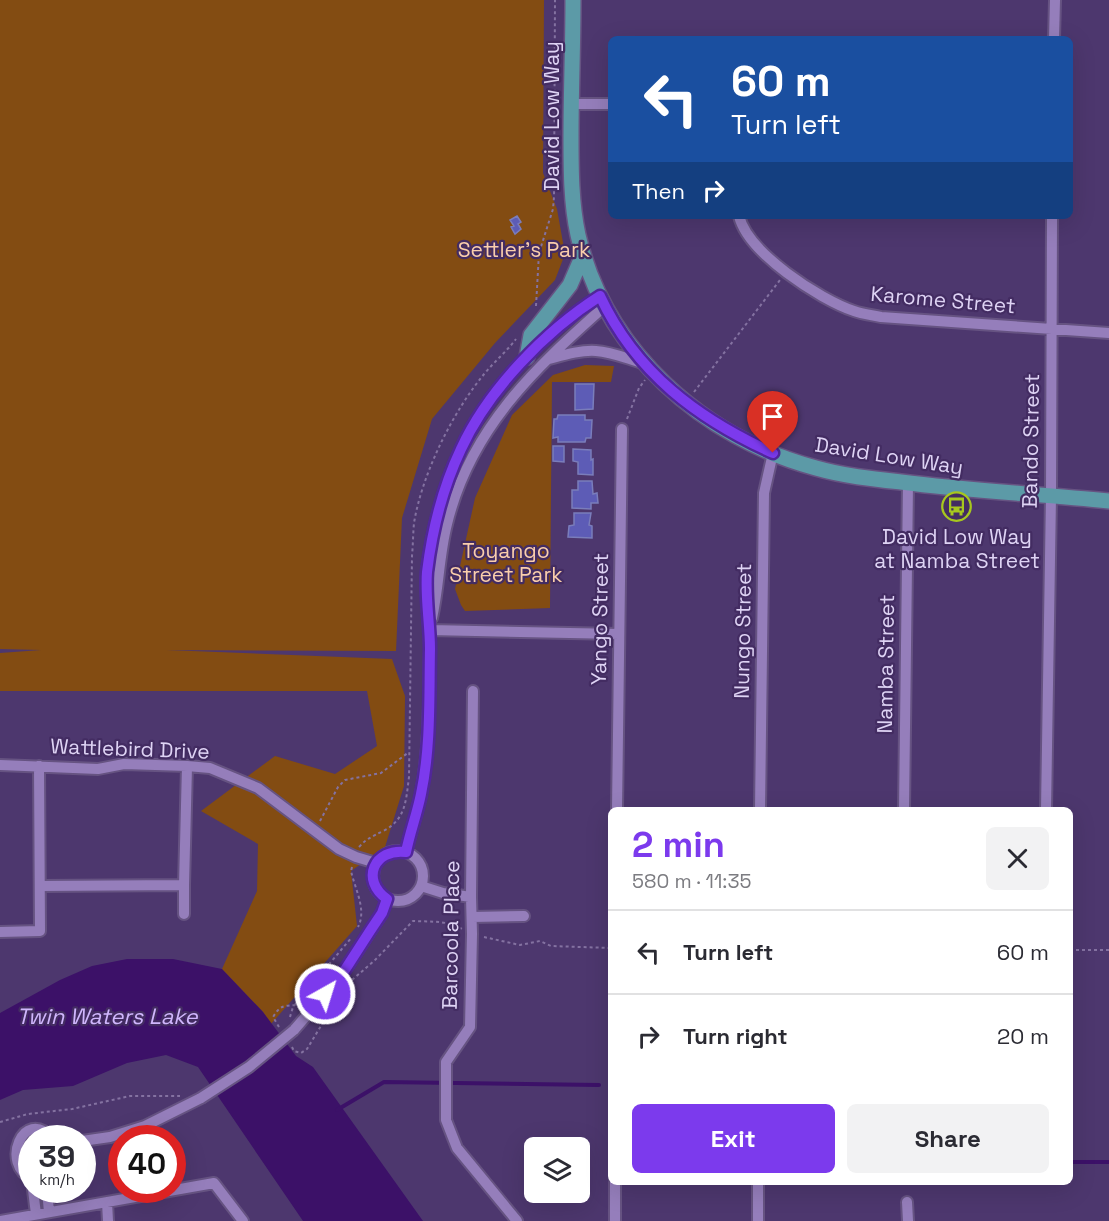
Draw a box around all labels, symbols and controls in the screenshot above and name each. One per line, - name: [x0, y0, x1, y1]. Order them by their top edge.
- street label: David Low Way: [538, 41, 565, 191]
- text: 60 m: [731, 55, 831, 108]
- icon: left: [632, 60, 710, 138]
- text: Turn left: [731, 107, 841, 142]
- icon: right: [697, 174, 730, 207]
- text: Then: [632, 177, 685, 205]
- park label: Settler's Park: [458, 236, 590, 263]
- street label: Karome Street: [869, 280, 1017, 319]
- street label: Bando Street: [1016, 373, 1045, 509]
- pin: [747, 391, 798, 453]
- icon: arrive: [756, 400, 789, 433]
- street label: David Low Way: [813, 430, 965, 481]
- bus stop icon: David Low Way at Namba Street: [941, 490, 973, 522]
- place label: David Low Way at Namba Street: [874, 523, 1040, 574]
- park label: Toyango Street Park: [449, 537, 563, 588]
- street label: Yango Street: [585, 553, 614, 685]
- street label: Nungo Street: [728, 563, 757, 699]
- street label: Namba Street: [871, 594, 900, 734]
- street label: Wattlebird Drive: [50, 732, 210, 765]
- text: 2 min: [632, 822, 725, 868]
- button: close: [986, 827, 1049, 890]
- street label: Barcoola Place: [436, 860, 465, 1010]
- text: 580 m · 11:35: [632, 868, 751, 894]
- icon: left: [632, 936, 665, 969]
- text: Turn left: [683, 938, 773, 966]
- text: 60 m: [997, 938, 1049, 966]
- position arrow: [293, 962, 357, 1026]
- water label: Twin Waters Lake: [16, 1002, 199, 1030]
- icon: right: [632, 1020, 665, 1053]
- text: Turn right: [683, 1022, 788, 1050]
- text: 20 m: [997, 1022, 1049, 1050]
- button: Exit: [632, 1104, 835, 1173]
- button: Share: [847, 1104, 1049, 1173]
- speed limit sign: 40: [108, 1125, 186, 1203]
- text: 39: [39, 1137, 75, 1176]
- map controls: [524, 1137, 590, 1203]
- button: layers: [524, 1137, 590, 1203]
- text: km/h: [39, 1170, 75, 1189]

